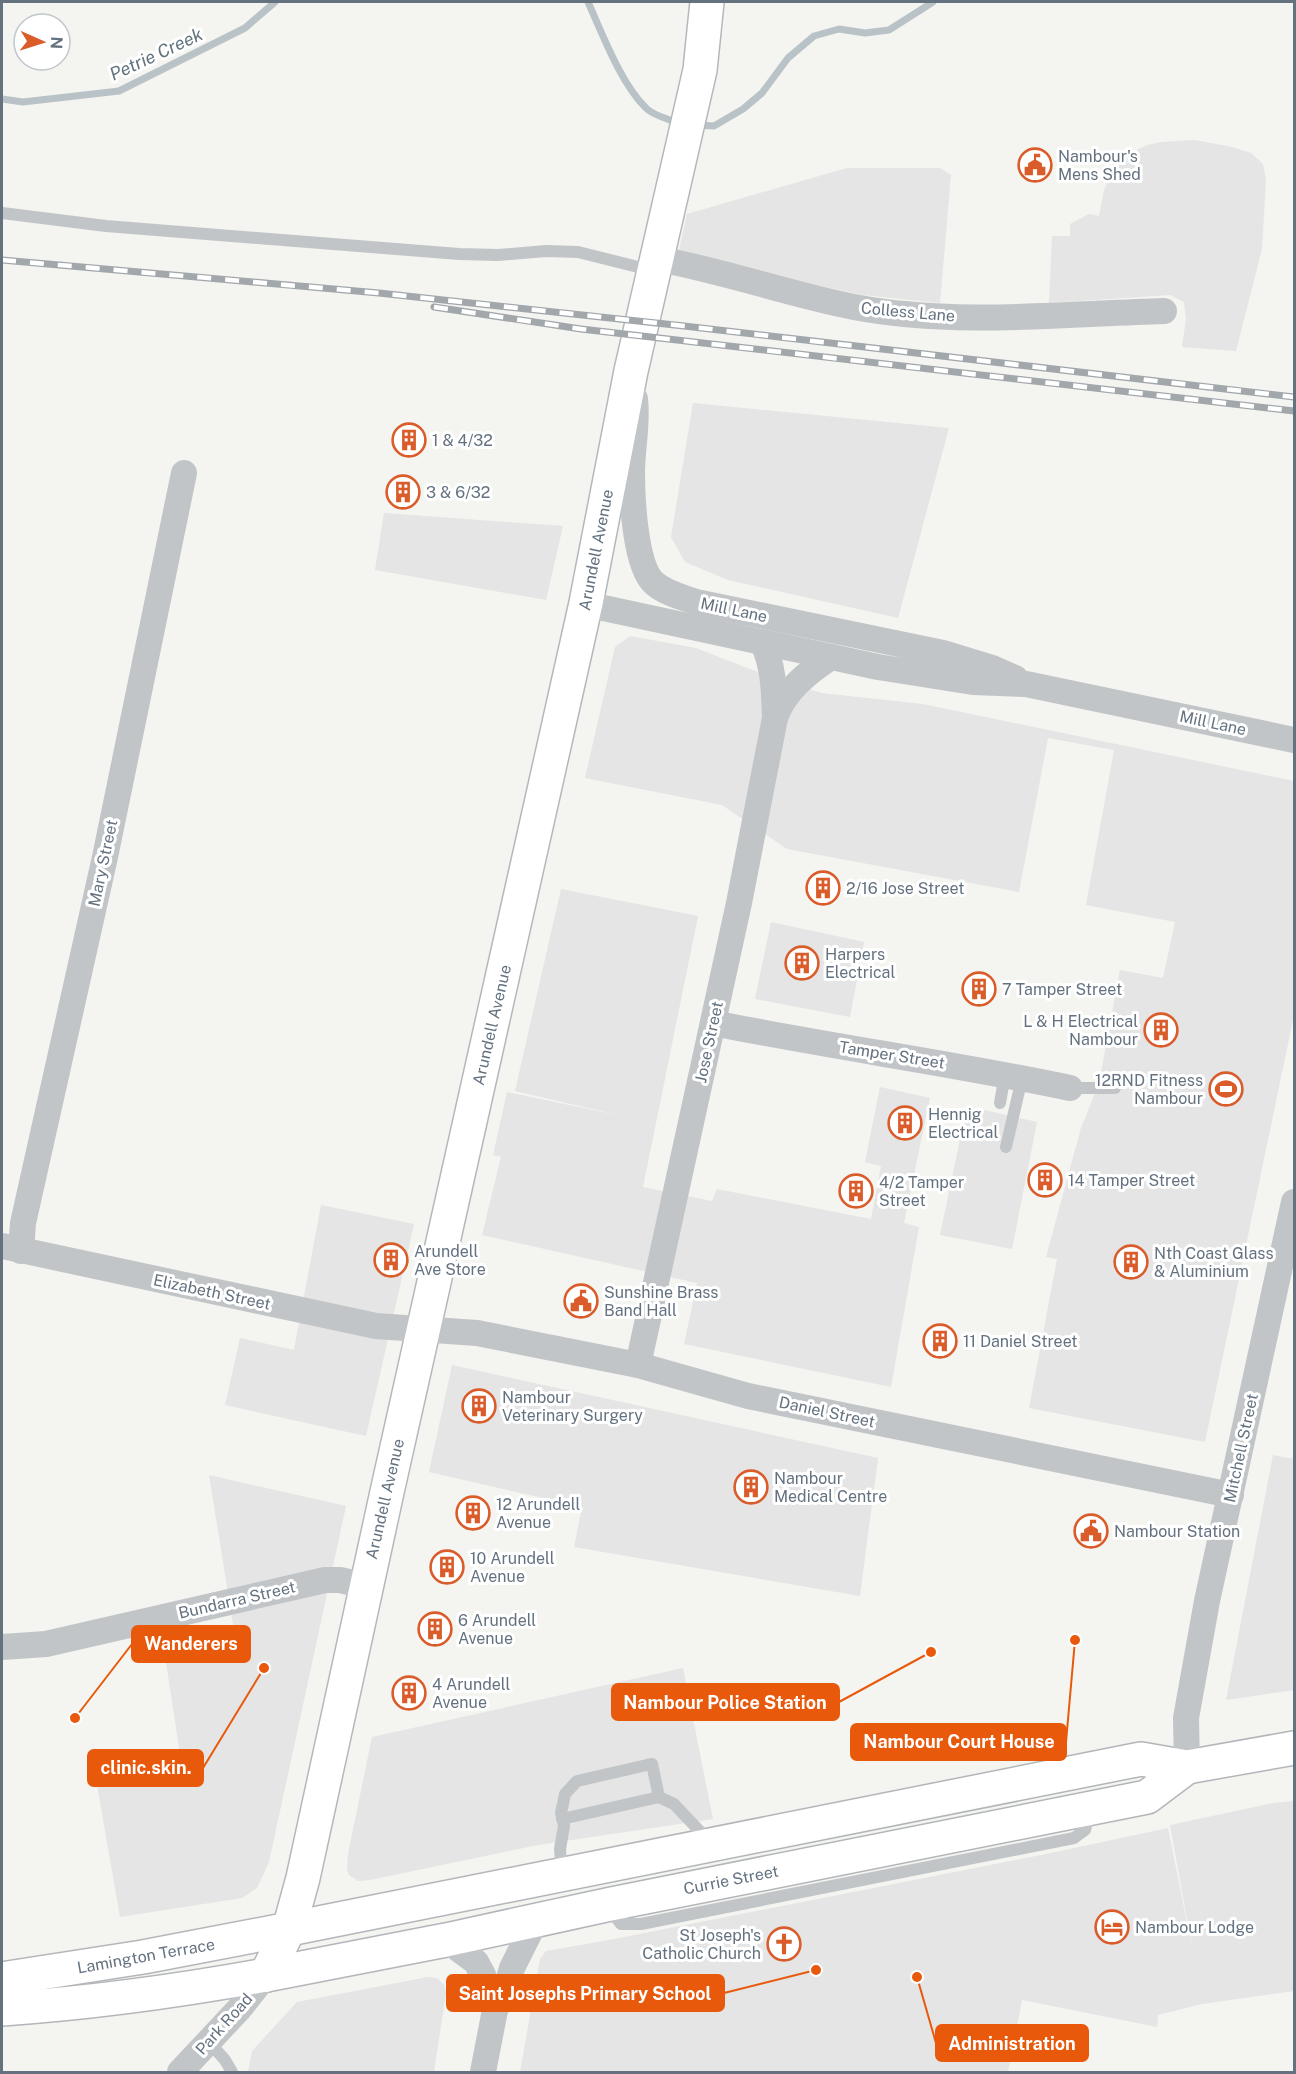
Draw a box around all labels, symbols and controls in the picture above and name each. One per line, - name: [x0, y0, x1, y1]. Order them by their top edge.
- north arrow: [12, 12, 72, 72]
- water label: Petrie Creek: [106, 23, 206, 85]
- text: N: [47, 36, 66, 50]
- public building icon: Nambour's Mens Shed: [1017, 147, 1053, 183]
- place label: Nambour's Mens Shed: [1058, 147, 1141, 184]
- street label: Colless Lane: [860, 298, 956, 326]
- building icon: 1 & 4/32: [391, 422, 427, 458]
- place label: 1 & 4/32: [432, 431, 493, 450]
- building icon: 3 & 6/32: [385, 474, 421, 510]
- place label: 3 & 6/32: [426, 483, 490, 502]
- street label: Arundell Avenue: [575, 488, 617, 612]
- street label: Mill Lane: [699, 594, 769, 626]
- street label: Mill Lane: [1178, 707, 1248, 739]
- street label: Mary Street: [85, 818, 121, 908]
- building icon: 2/16 Jose Street: [805, 870, 841, 906]
- place label: 2/16 Jose Street: [846, 879, 964, 898]
- building icon: Harpers Electrical: [784, 945, 820, 981]
- place label: Harpers Electrical: [825, 945, 895, 982]
- street label: Arundell Avenue: [469, 963, 515, 1087]
- building icon: 7 Tamper Street: [961, 971, 997, 1007]
- place label: 7 Tamper Street: [1002, 980, 1122, 999]
- street label: Jose Street: [691, 999, 727, 1085]
- place label: L & H Electrical Nambour: [1023, 1012, 1138, 1049]
- building icon: L & H Electrical Nambour: [1143, 1012, 1179, 1048]
- street label: Tamper Street: [838, 1037, 946, 1073]
- place label: 12RND Fitness Nambour: [1095, 1071, 1203, 1108]
- sports icon: 12RND Fitness Nambour: [1208, 1071, 1244, 1107]
- building icon: Hennig Electrical: [887, 1105, 923, 1141]
- place label: Hennig Electrical: [928, 1105, 998, 1142]
- building icon: 14 Tamper Street: [1027, 1162, 1063, 1198]
- place label: 14 Tamper Street: [1068, 1171, 1195, 1190]
- building icon: 4/2 Tamper Street: [838, 1173, 874, 1209]
- place label: 4/2 Tamper Street: [879, 1173, 964, 1210]
- building icon: Arundell Ave Store: [373, 1242, 409, 1278]
- place label: Arundell Ave Store: [414, 1242, 486, 1279]
- building icon: Nth Coast Glass & Aluminium: [1113, 1244, 1149, 1280]
- place label: Nth Coast Glass & Aluminium: [1154, 1244, 1273, 1281]
- street label: Elizabeth Street: [152, 1270, 272, 1314]
- public building icon: Sunshine Brass Band Hall: [563, 1283, 599, 1319]
- place label: Sunshine Brass Band Hall: [604, 1283, 718, 1320]
- building icon: 11 Daniel Street: [922, 1323, 958, 1359]
- place label: 11 Daniel Street: [963, 1332, 1078, 1351]
- building icon: Nambour Veterinary Surgery: [461, 1388, 497, 1424]
- place label: Nambour Veterinary Surgery: [502, 1388, 643, 1425]
- street label: Mitchell Street: [1220, 1392, 1262, 1504]
- street label: Daniel Street: [777, 1393, 877, 1431]
- street label: Arundell Avenue: [362, 1437, 408, 1561]
- building icon: Nambour Medical Centre: [733, 1469, 769, 1505]
- place label: Nambour Medical Centre: [774, 1469, 887, 1506]
- building icon: 12 Arundell Avenue: [455, 1495, 491, 1531]
- place label: 12 Arundell Avenue: [496, 1495, 580, 1532]
- public building icon: Nambour Station: [1073, 1513, 1109, 1549]
- place label: Nambour Station: [1114, 1522, 1240, 1541]
- building icon: 10 Arundell Avenue: [429, 1549, 465, 1585]
- place label: 10 Arundell Avenue: [470, 1549, 555, 1586]
- street label: Bundarra Street: [177, 1577, 297, 1623]
- building icon: 6 Arundell Avenue: [417, 1611, 453, 1647]
- place label: 6 Arundell Avenue: [458, 1611, 536, 1648]
- callout: Wanderers: [132, 1626, 250, 1662]
- text: Wanderers: [144, 1633, 238, 1654]
- building icon: 4 Arundell Avenue: [391, 1675, 427, 1711]
- place label: 4 Arundell Avenue: [432, 1675, 510, 1712]
- callout: Nambour Police Station: [612, 1684, 839, 1720]
- text: Nambour Police Station: [623, 1692, 827, 1713]
- callout: Nambour Court House: [851, 1724, 1066, 1760]
- text: Nambour Court House: [863, 1731, 1055, 1752]
- callout: clinic.skin.: [88, 1750, 203, 1786]
- text: clinic.skin.: [101, 1757, 191, 1778]
- street label: Currie Street: [682, 1861, 780, 1899]
- hotel icon: Nambour Lodge: [1094, 1909, 1130, 1945]
- place label: Nambour Lodge: [1135, 1918, 1254, 1937]
- place label: St Joseph's Catholic Church: [642, 1926, 761, 1963]
- church icon: St Joseph's Catholic Church: [766, 1926, 802, 1962]
- street label: Lamington Terrace: [76, 1935, 216, 1977]
- callout: Saint Josephs Primary School: [447, 1975, 724, 2011]
- text: Saint Josephs Primary School: [458, 1983, 712, 2004]
- street label: Park Road: [192, 1989, 256, 2059]
- callout: Administration: [936, 2025, 1088, 2061]
- text: Administration: [948, 2033, 1076, 2054]

